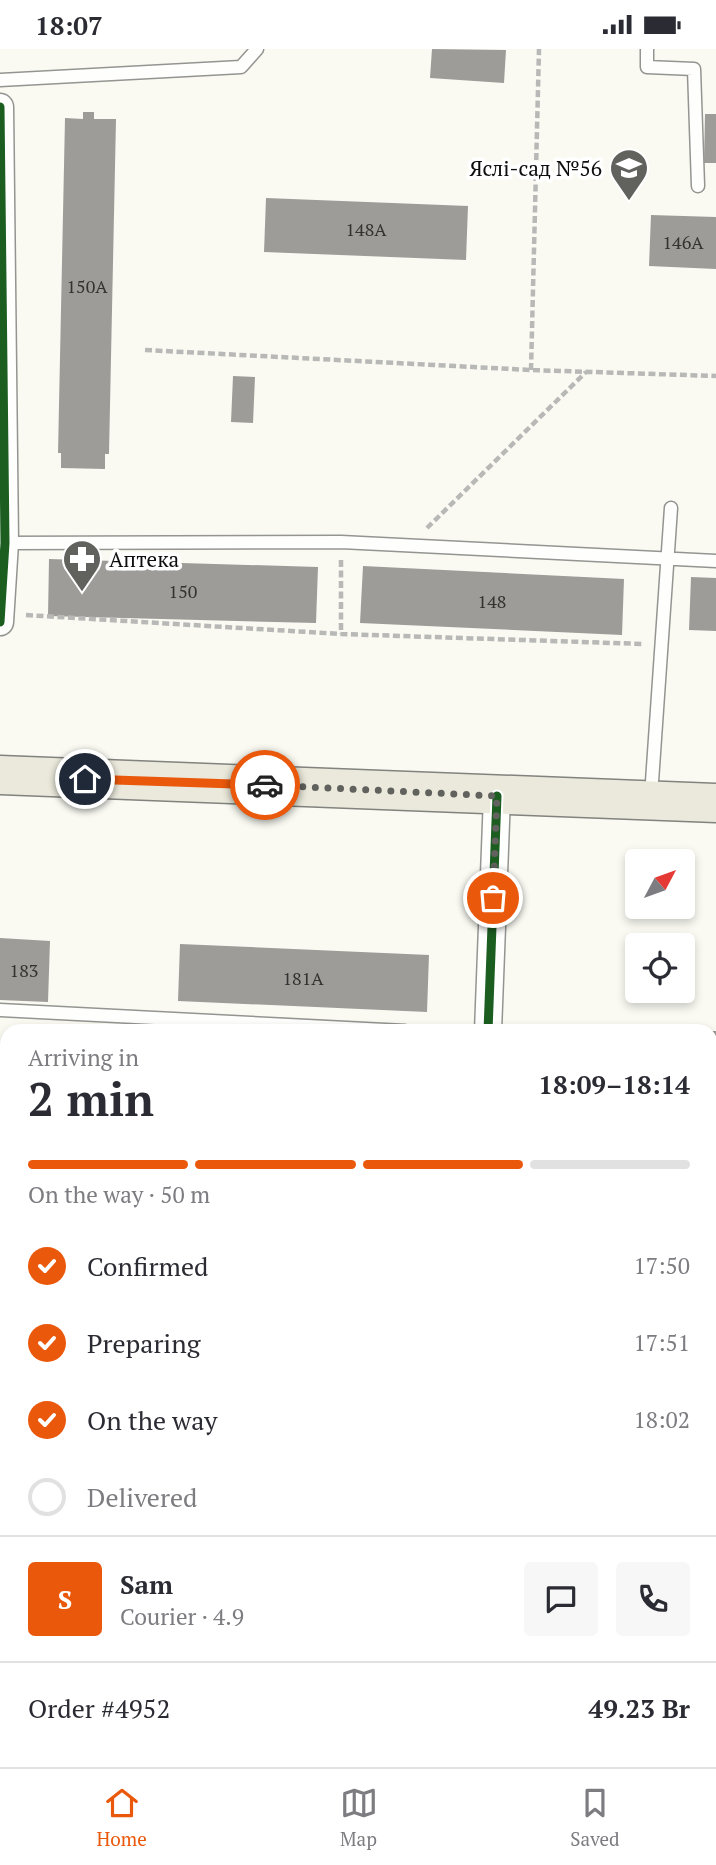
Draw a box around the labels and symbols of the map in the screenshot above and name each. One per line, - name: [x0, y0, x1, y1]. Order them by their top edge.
- school or university icon: Яслі-сад №56: [608, 147, 650, 202]
- place label: Яслі-сад №56: [469, 154, 602, 182]
- house number: 148А: [345, 217, 387, 241]
- house number: 146А: [662, 230, 704, 254]
- house number: 150А: [66, 274, 108, 298]
- pharmacy icon: Аптека: [61, 538, 103, 593]
- place label: Аптека: [109, 545, 179, 573]
- house number: 150: [169, 579, 197, 603]
- house number: 148: [478, 589, 506, 613]
- pin: [55, 749, 115, 809]
- courier: [230, 750, 300, 820]
- north arrow: [625, 849, 695, 919]
- pin: [463, 868, 523, 928]
- house number: 183: [10, 958, 38, 982]
- house number: 181А: [282, 966, 324, 990]

